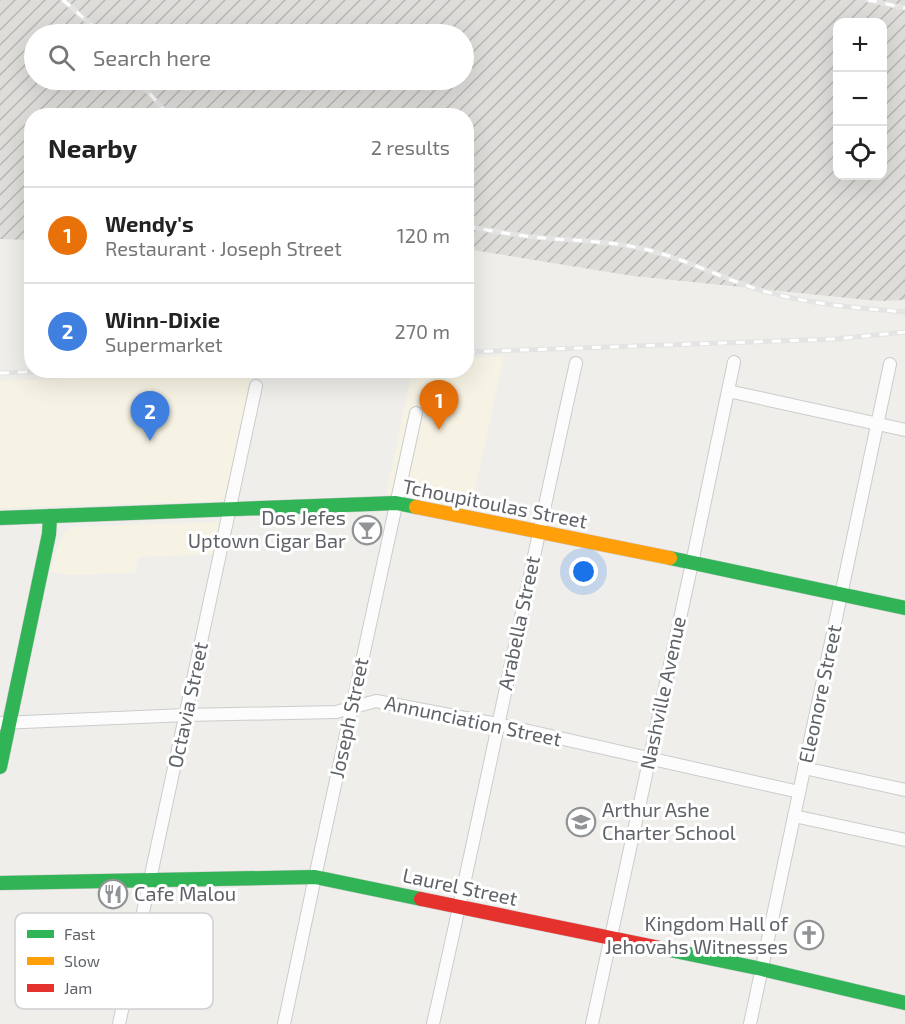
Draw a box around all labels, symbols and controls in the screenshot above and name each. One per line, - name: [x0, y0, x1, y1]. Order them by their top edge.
- map controls: [833, 18, 887, 180]
- button: +: [833, 18, 887, 72]
- search box: [24, 24, 474, 90]
- icon: search: [45, 41, 78, 74]
- text: Search here: [93, 44, 211, 70]
- button: −: [833, 72, 887, 126]
- button: locate: [833, 126, 887, 180]
- text: Nearby: [48, 132, 137, 163]
- text: 2 results: [371, 135, 450, 159]
- text: Wendy's: [105, 210, 194, 236]
- text: 1: [63, 223, 72, 247]
- text: 120 m: [397, 223, 450, 247]
- text: Restaurant · Joseph Street: [105, 236, 342, 260]
- text: Winn-Dixie: [105, 306, 220, 332]
- text: 2: [62, 319, 73, 343]
- text: 270 m: [394, 319, 450, 343]
- text: Supermarket: [105, 332, 223, 356]
- pin: 1: [420, 380, 458, 430]
- pin: 2: [130, 392, 170, 441]
- street label: Tchoupitoulas Street: [401, 473, 590, 533]
- place label: Dos Jefes Uptown Cigar Bar: [188, 505, 346, 552]
- bar icon: Dos Jefes Uptown Cigar Bar: [351, 514, 383, 546]
- street label: Arabella Street: [492, 553, 544, 692]
- your location: [569, 557, 598, 586]
- street label: Nashville Avenue: [634, 614, 690, 772]
- street label: Eleonore Street: [793, 622, 845, 765]
- street label: Octavia Street: [162, 639, 212, 770]
- street label: Joseph Street: [324, 655, 373, 780]
- street label: Annunciation Street: [383, 690, 564, 751]
- place label: Arthur Ashe Charter School: [602, 797, 736, 844]
- school or university icon: Arthur Ashe Charter School: [565, 806, 597, 838]
- street label: Laurel Street: [401, 862, 520, 910]
- restaurant icon: Cafe Malou: [97, 878, 129, 910]
- place label: Cafe Malou: [134, 881, 236, 905]
- place label: Kingdom Hall of Jehovahs Witnesses: [605, 911, 788, 958]
- legend: [15, 913, 213, 1009]
- church icon: Kingdom Hall of Jehovahs Witnesses: [793, 919, 825, 951]
- text: Fast: [64, 924, 95, 943]
- text: Slow: [64, 951, 100, 970]
- text: Jam: [64, 978, 92, 997]

